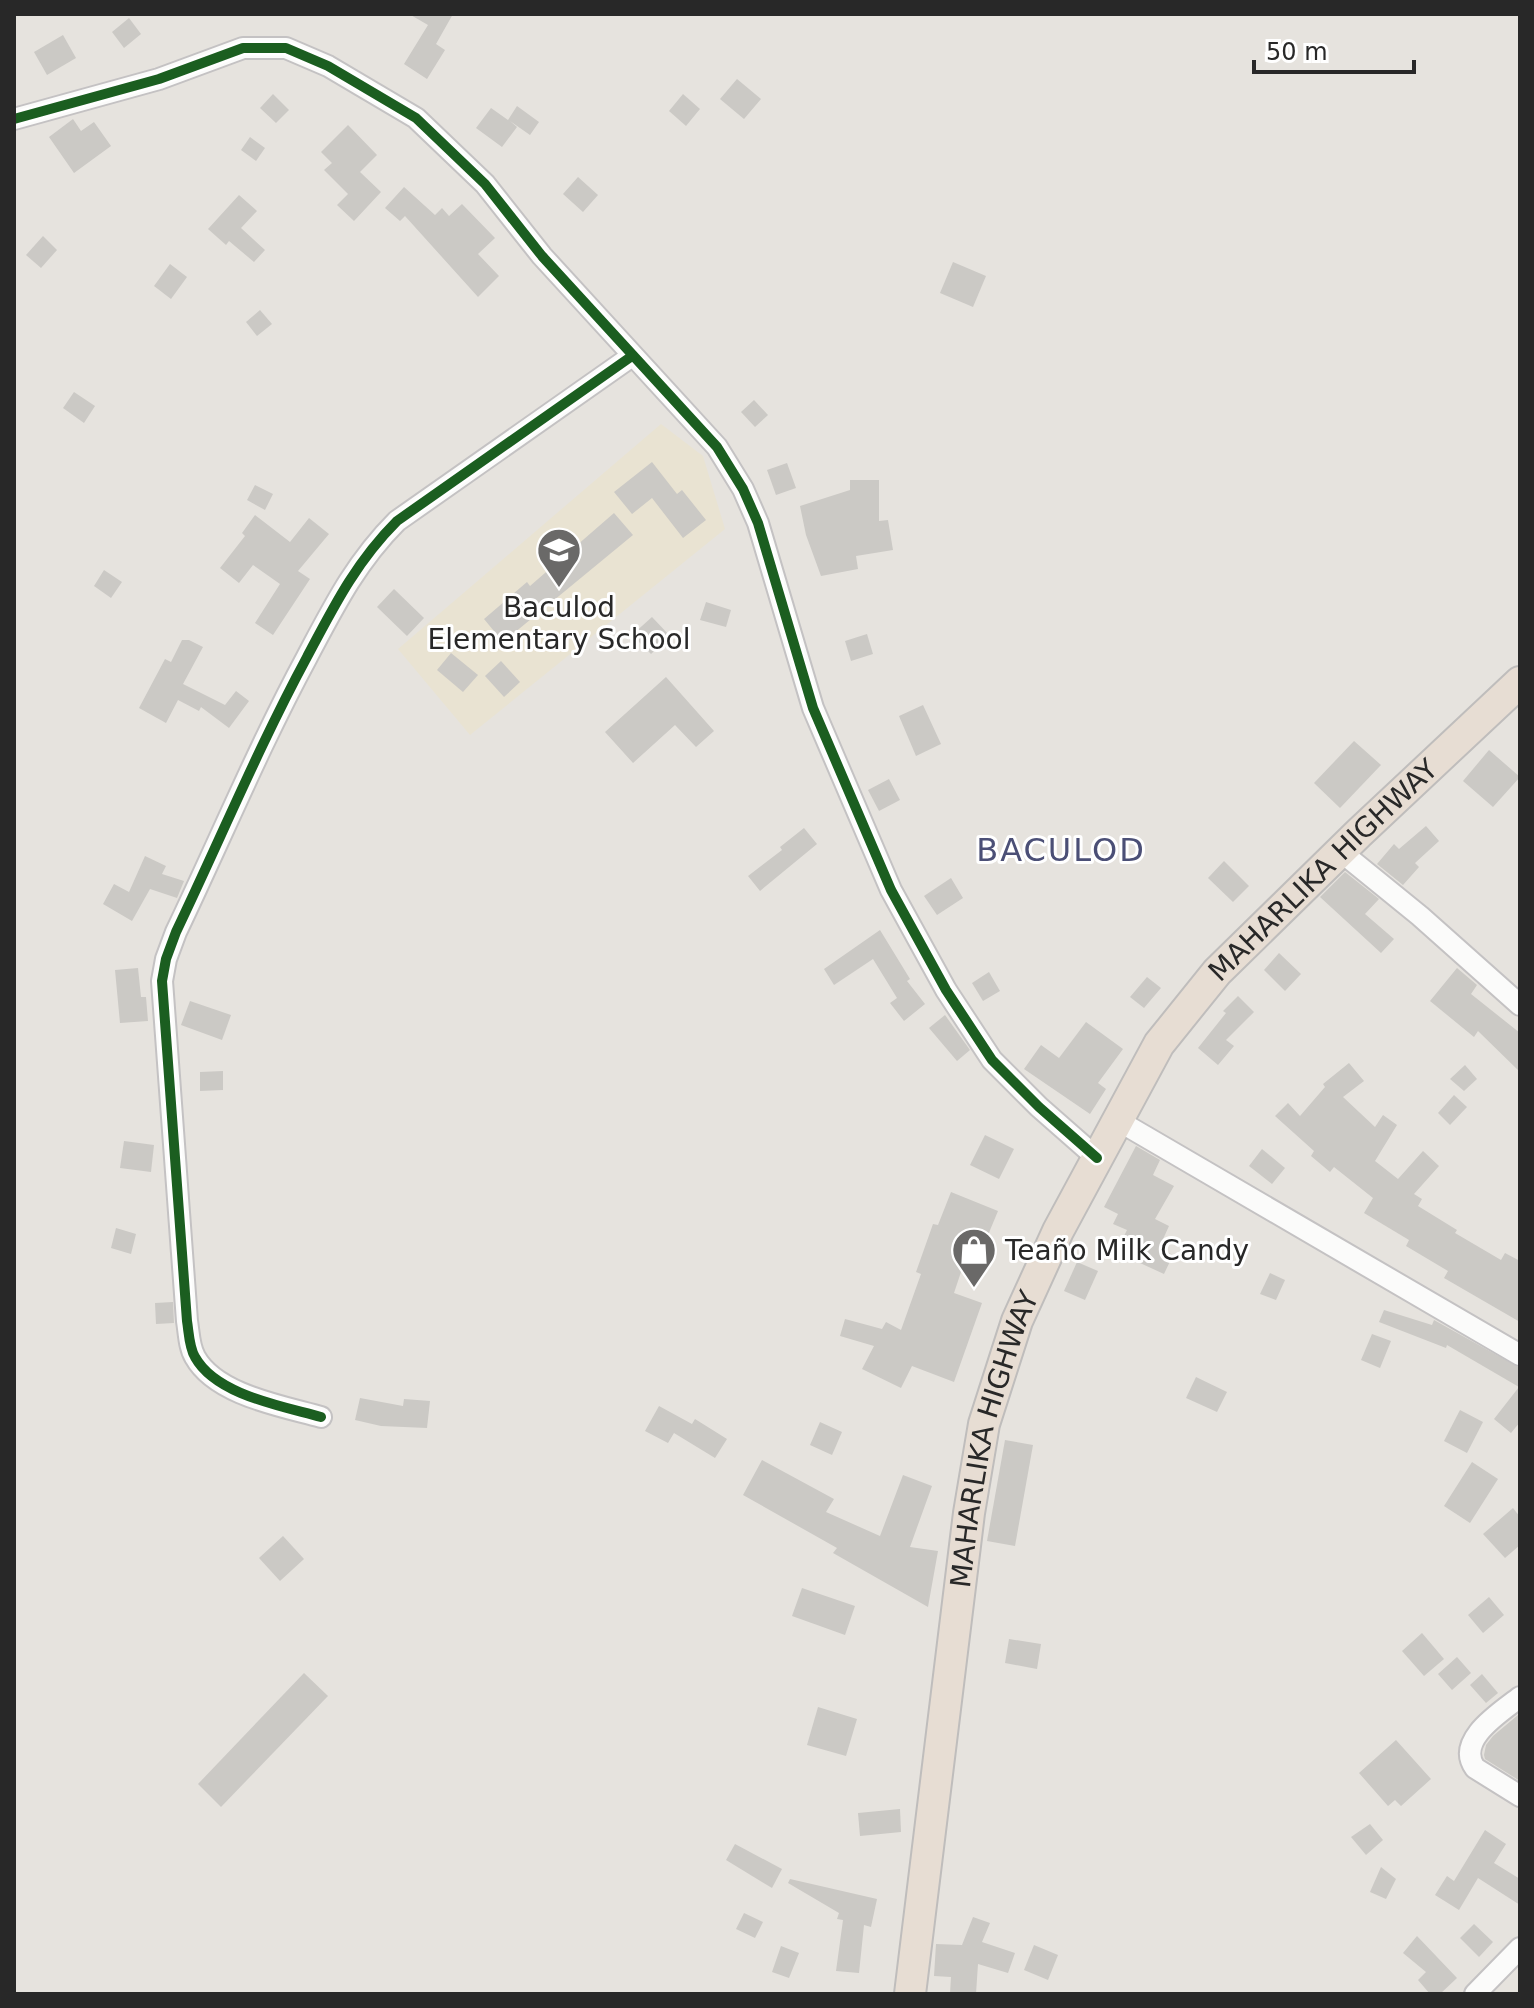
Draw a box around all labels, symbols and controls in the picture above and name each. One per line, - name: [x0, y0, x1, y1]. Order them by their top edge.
- scale bar: [1254, 24, 1414, 74]
- text: 50 m: [1266, 38, 1328, 66]
- school or university icon: Baculod Elementary School: [535, 526, 583, 589]
- place label: Baculod Elementary School: [427, 591, 691, 656]
- street label: MAHARLIKA HIGHWAY: [1202, 752, 1445, 988]
- district label: BACULOD: [976, 831, 1146, 869]
- shop icon: Teaño Milk Candy: [950, 1226, 998, 1289]
- place label: Teaño Milk Candy: [1004, 1234, 1249, 1267]
- street label: MAHARLIKA HIGHWAY: [944, 1285, 1046, 1590]

